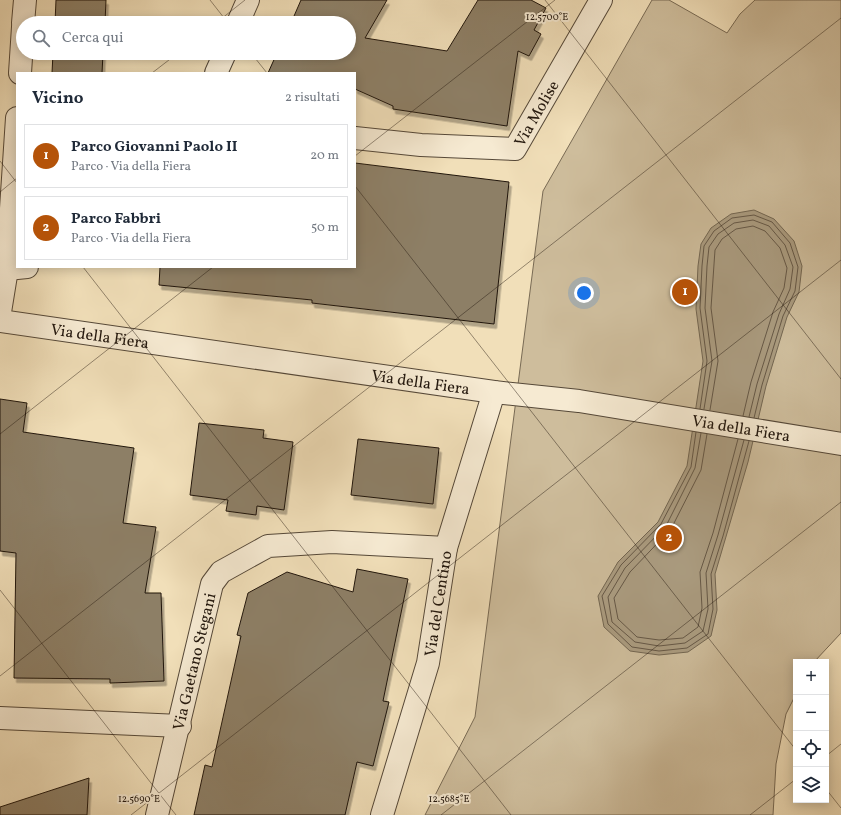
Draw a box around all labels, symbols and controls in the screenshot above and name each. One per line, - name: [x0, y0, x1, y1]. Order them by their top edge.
- text: 12.5700°E: [526, 10, 568, 24]
- search box: [16, 16, 356, 60]
- icon: search: [30, 27, 52, 49]
- text: Cerca qui: [62, 28, 124, 49]
- street label: Via Molise: [510, 77, 565, 151]
- text: Vicino: [32, 87, 83, 110]
- text: 2 risultati: [285, 89, 340, 107]
- text: Parco Giovanni Paolo II: [71, 137, 237, 158]
- text: 1: [43, 147, 49, 165]
- text: 20 m: [310, 147, 339, 165]
- text: Parco · Via della Fiera: [71, 158, 191, 176]
- text: Parco Fabbri: [71, 209, 161, 230]
- text: 2: [43, 219, 49, 237]
- text: 50 m: [311, 219, 339, 237]
- text: Parco · Via della Fiera: [71, 230, 191, 248]
- pin: 1: [672, 277, 698, 307]
- your location: [574, 283, 594, 303]
- street label: Via della Fiera: [49, 319, 150, 355]
- street label: Via della Fiera: [370, 365, 471, 401]
- street label: Via della Fiera: [690, 411, 792, 448]
- pin: 2: [656, 523, 682, 553]
- street label: Via del Centino: [420, 549, 458, 658]
- street label: Via Gaetano Stegani: [169, 591, 223, 733]
- map controls: [793, 659, 829, 803]
- button: +: [793, 659, 829, 695]
- button: −: [793, 695, 829, 731]
- button: locate: [793, 731, 829, 767]
- button: layers: [793, 767, 829, 803]
- text: 12.5690°E: [118, 792, 160, 806]
- text: 12.5685°E: [429, 792, 469, 806]

